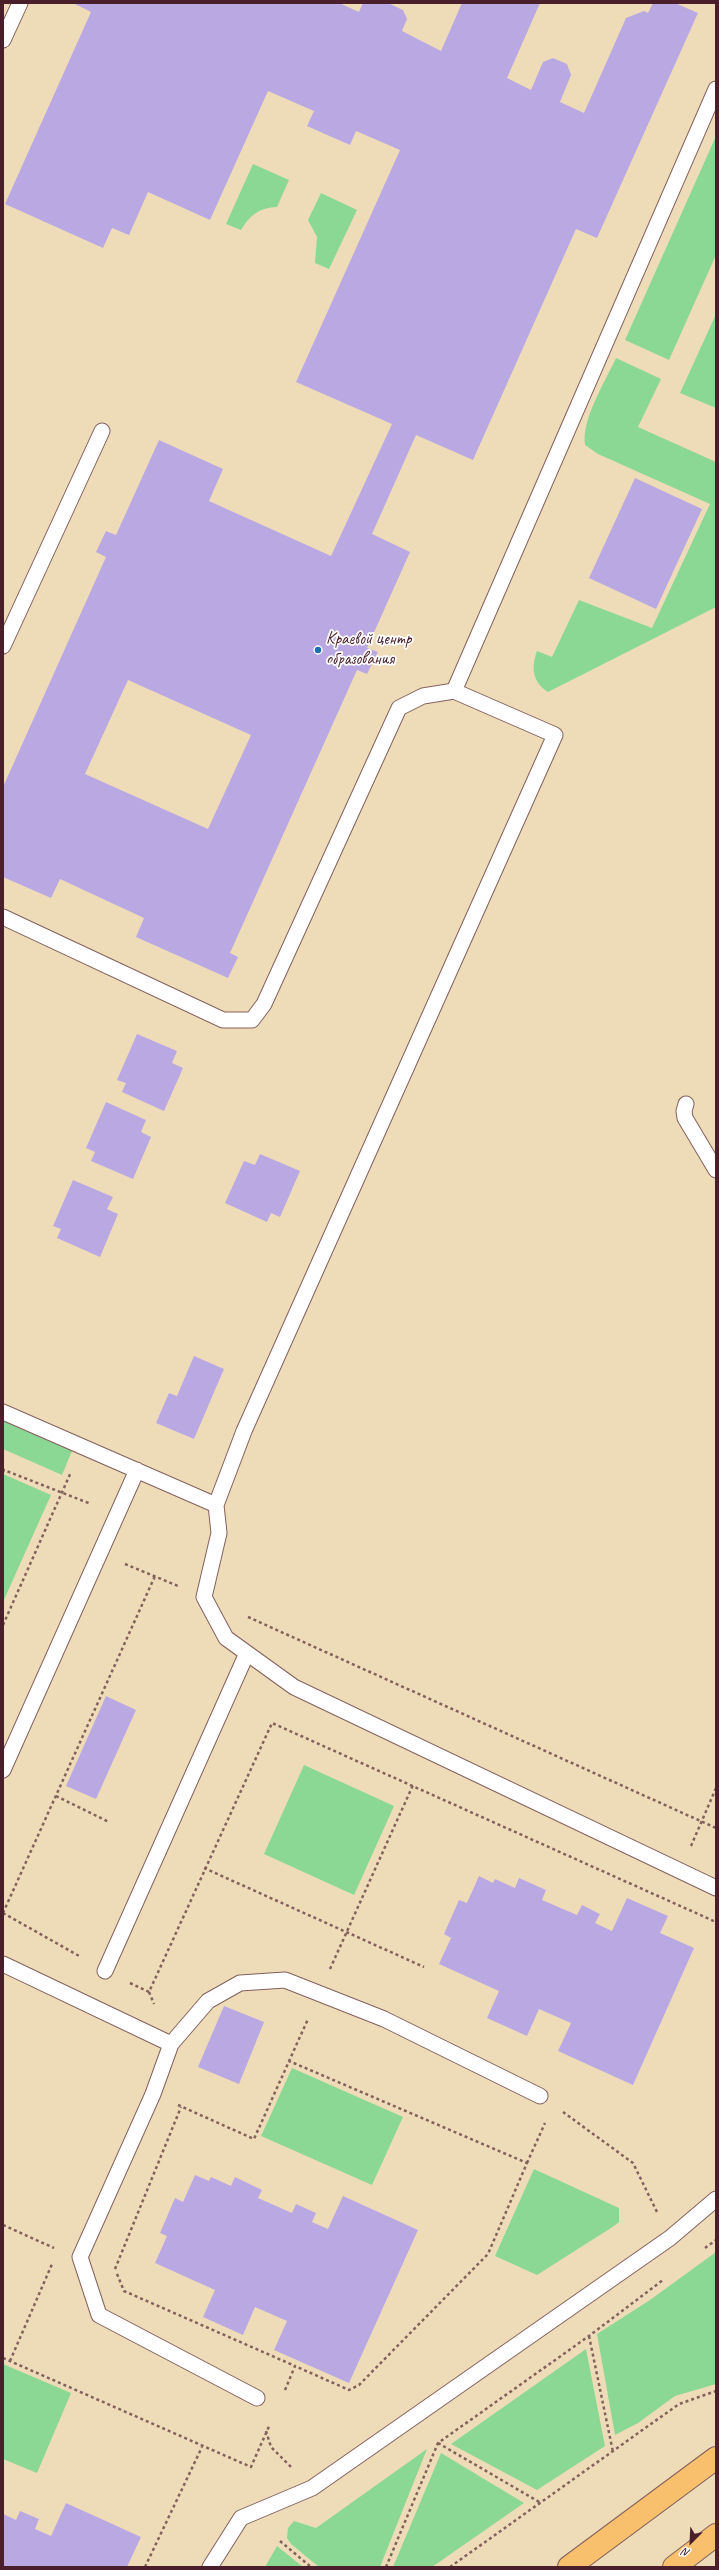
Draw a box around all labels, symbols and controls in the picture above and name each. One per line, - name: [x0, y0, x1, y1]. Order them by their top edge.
- place label: Краевой центр образования: [326, 630, 411, 670]
- marker: Краевой центр образования: [313, 645, 323, 655]
- north arrow: [671, 2522, 711, 2562]
- text: N: [680, 2545, 692, 2561]

